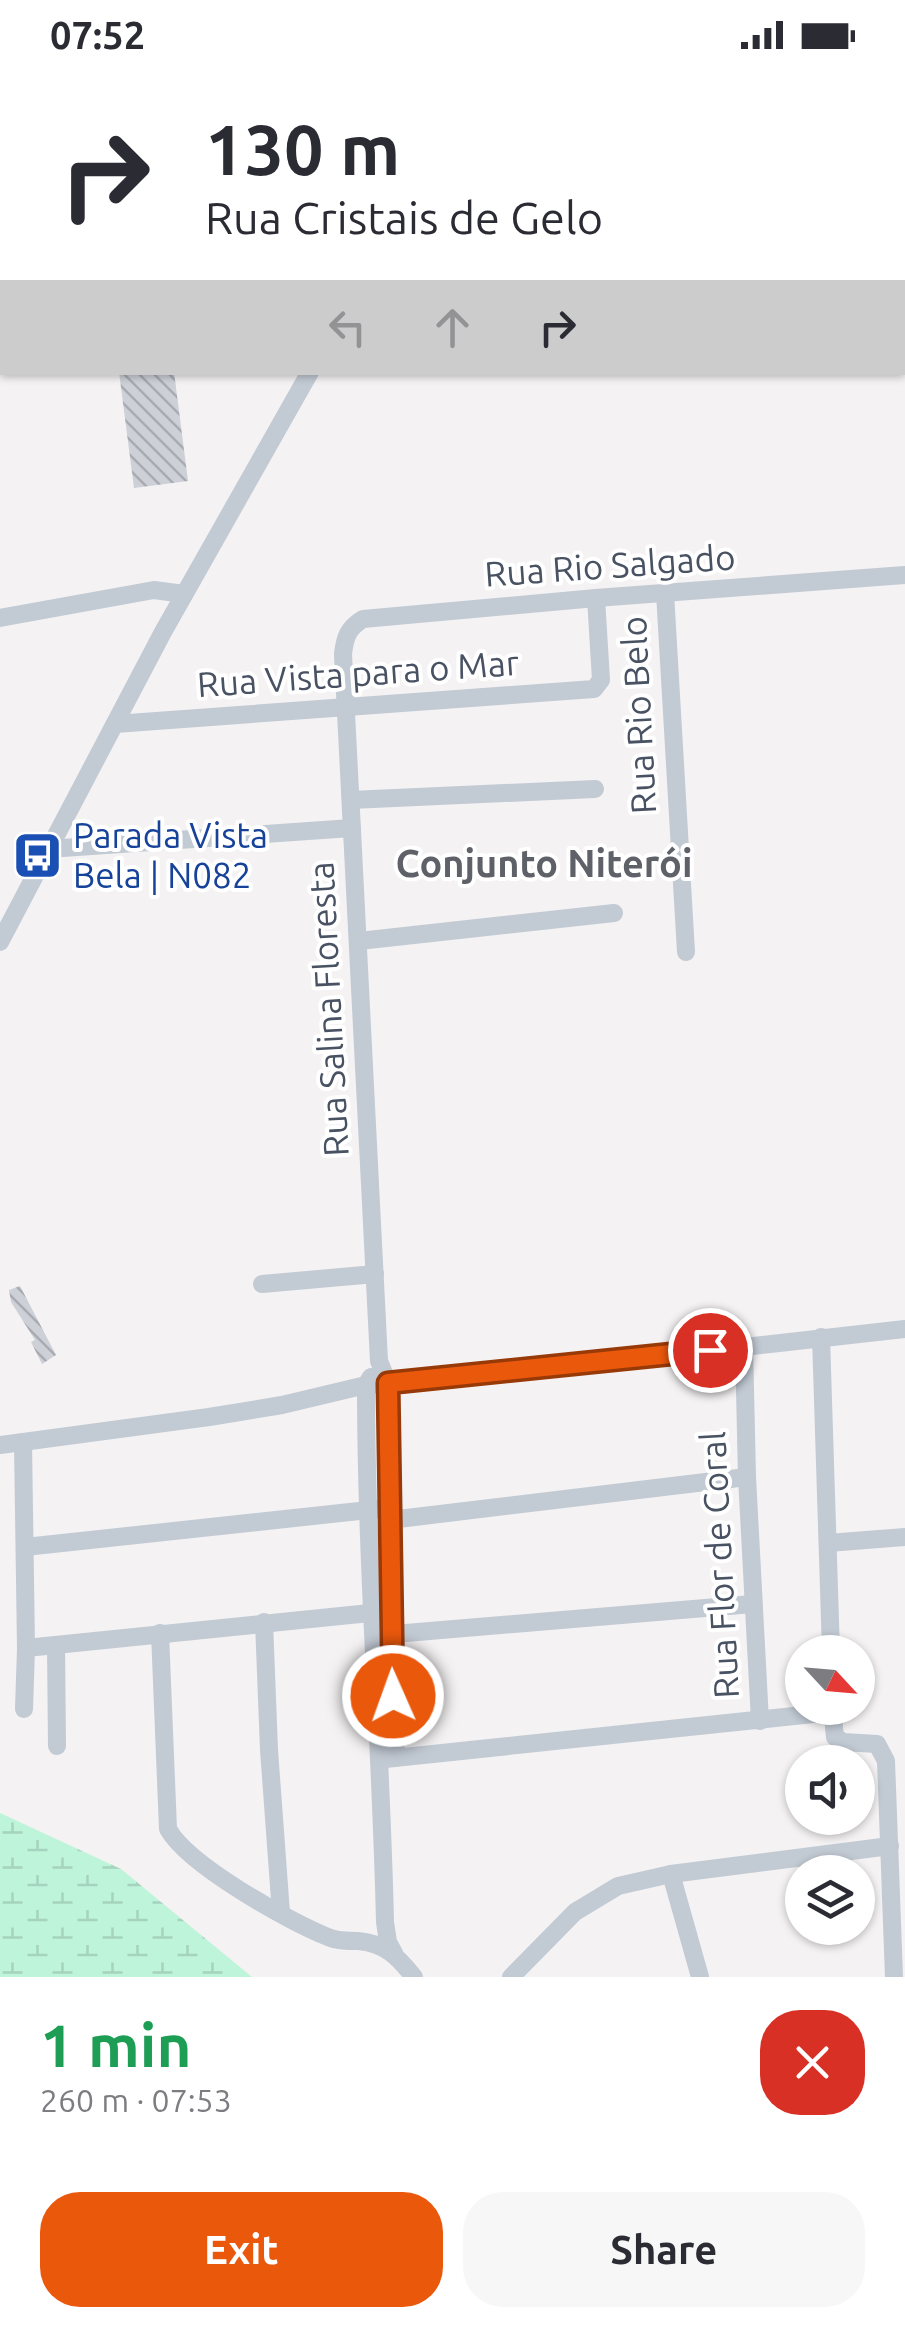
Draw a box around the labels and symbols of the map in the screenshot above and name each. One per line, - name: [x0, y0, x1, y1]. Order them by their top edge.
- street label: Rua Rio Salgado: [483, 536, 737, 594]
- street label: Rua Rio Belo: [613, 615, 663, 815]
- street label: Rua Vista para o Mar: [196, 642, 520, 704]
- place label: Parada Vista Bela | N082: [73, 815, 268, 895]
- bus stop icon: Parada Vista Bela | N082: [12, 830, 64, 882]
- district label: Conjunto Niterói: [395, 842, 693, 884]
- street label: Rua Salina Floresta: [300, 861, 356, 1158]
- pin: [668, 1308, 753, 1393]
- street label: Rua Flor de Coral: [692, 1431, 746, 1700]
- north arrow: [785, 1635, 875, 1725]
- position arrow: [341, 1644, 445, 1748]

